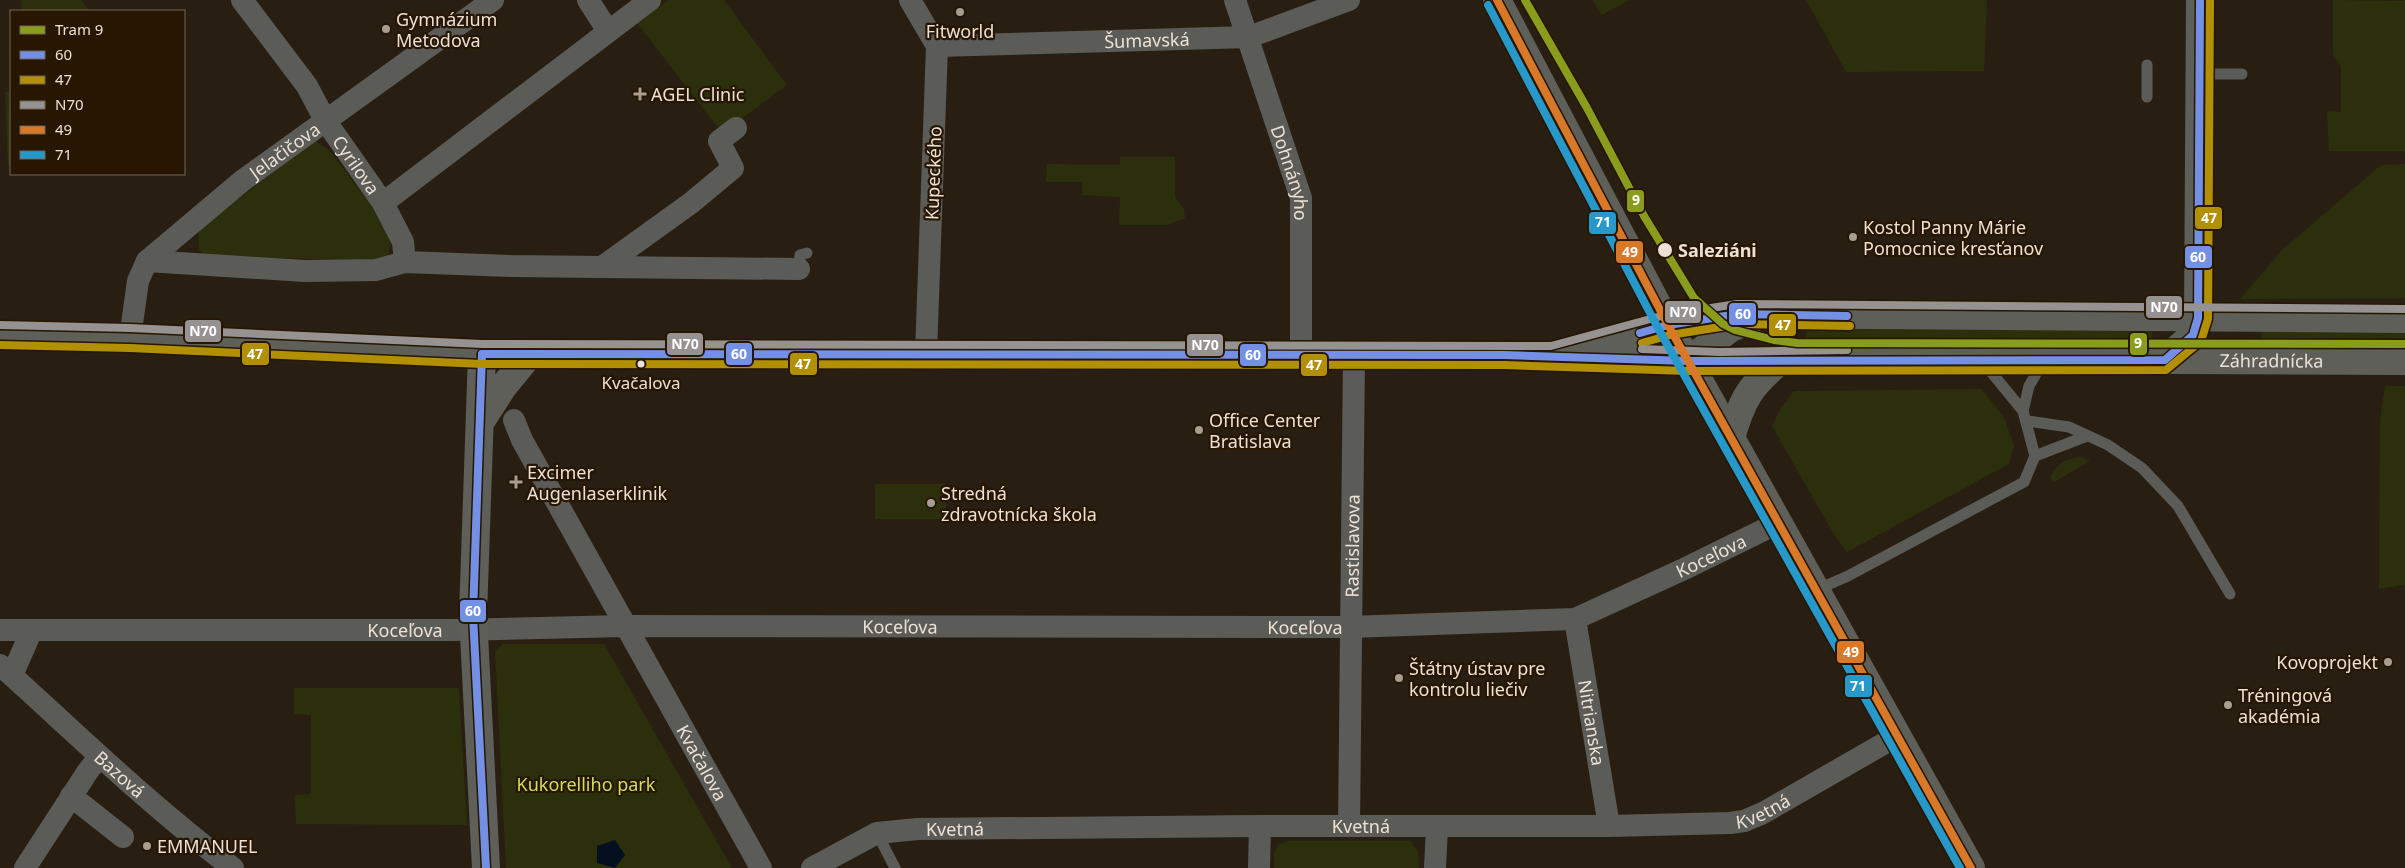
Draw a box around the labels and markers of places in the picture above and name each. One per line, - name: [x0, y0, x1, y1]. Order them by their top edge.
- marker: Fitworld: [954, 6, 966, 18]
- place label: Gymnázium Metodova: [396, 7, 497, 52]
- place label: Fitworld: [926, 19, 994, 43]
- marker: Gymnázium Metodova: [380, 23, 392, 35]
- place label: AGEL Clinic: [651, 82, 745, 106]
- marker: AGEL Clinic: [633, 87, 647, 101]
- place label: Kostol Panny Márie Pomocnice kresťanov: [1863, 215, 2044, 260]
- marker: Kostol Panny Márie Pomocnice kresťanov: [1847, 231, 1859, 243]
- place label: Saleziáni: [1678, 238, 1757, 262]
- marker: Saleziáni: [1656, 241, 1674, 259]
- marker: Kvačalova: [636, 359, 646, 369]
- place label: Kvačalova: [602, 371, 680, 394]
- place label: Office Center Bratislava: [1209, 408, 1321, 453]
- marker: Office Center Bratislava: [1193, 424, 1205, 436]
- place label: Excimer Augenlaserklinik: [527, 460, 668, 505]
- marker: Excimer Augenlaserklinik: [509, 475, 523, 489]
- place label: Stredná zdravotnícka škola: [941, 481, 1097, 526]
- marker: Stredná zdravotnícka škola: [925, 497, 937, 509]
- place label: Kovoprojekt: [2276, 650, 2378, 674]
- place label: Štátny ústav pre kontrolu liečiv: [1409, 656, 1545, 701]
- marker: Kovoprojekt: [2382, 656, 2394, 668]
- marker: Štátny ústav pre kontrolu liečiv: [1393, 672, 1405, 684]
- place label: Tréningová akadémia: [2238, 683, 2332, 728]
- marker: Tréningová akadémia: [2222, 699, 2234, 711]
- place label: EMMANUEL: [157, 834, 257, 858]
- marker: EMMANUEL: [141, 840, 153, 852]

